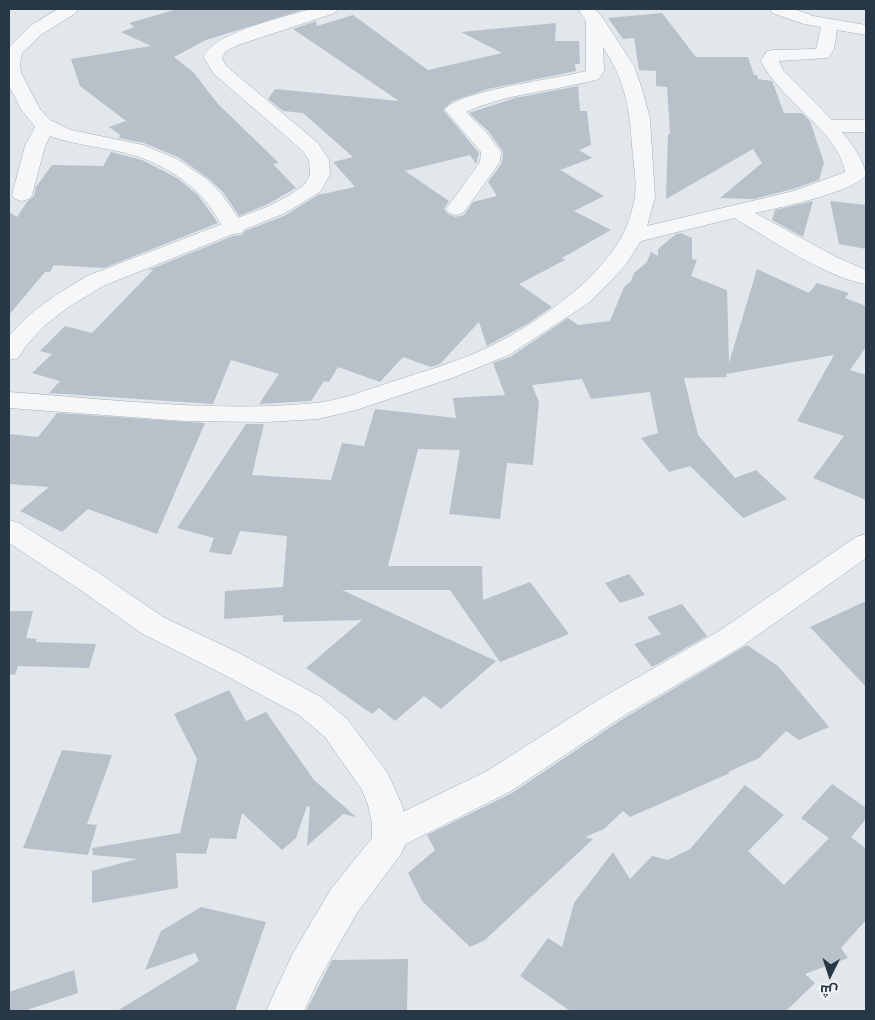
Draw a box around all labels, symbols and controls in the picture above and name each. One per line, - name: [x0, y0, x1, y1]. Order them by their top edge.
- north arrow: [805, 950, 855, 1000]
- text: ش: [819, 981, 838, 1000]

